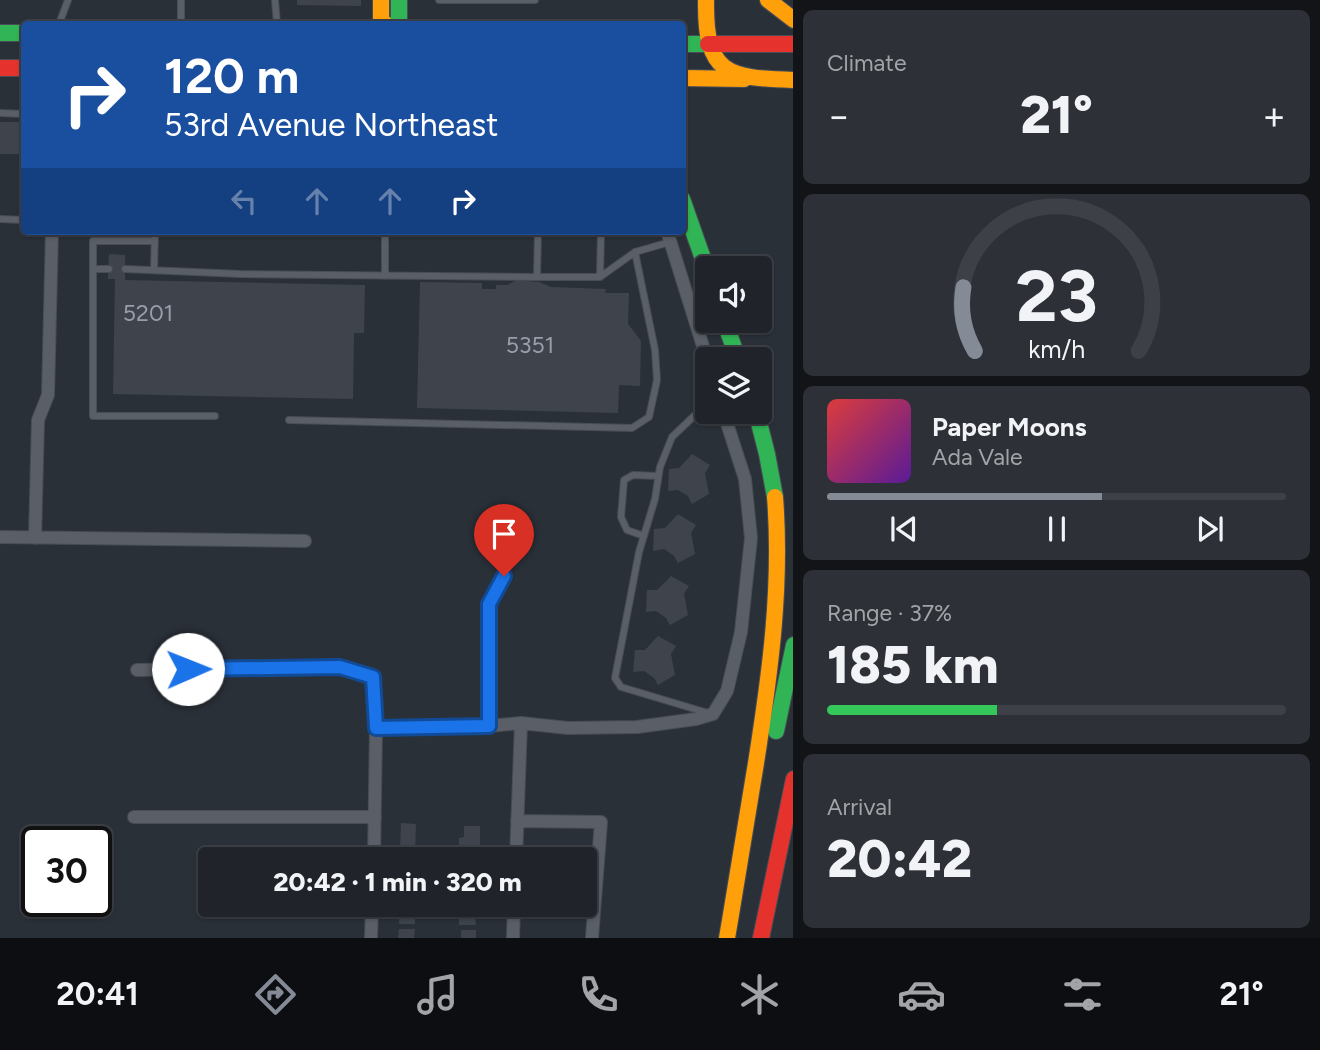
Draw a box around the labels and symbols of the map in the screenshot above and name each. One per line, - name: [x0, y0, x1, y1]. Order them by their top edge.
- house number: 5201: [123, 299, 173, 327]
- house number: 5351: [506, 331, 554, 359]
- pin: [474, 504, 534, 576]
- position arrow: [151, 632, 225, 706]
- speed limit sign: 30: [21, 826, 112, 917]

